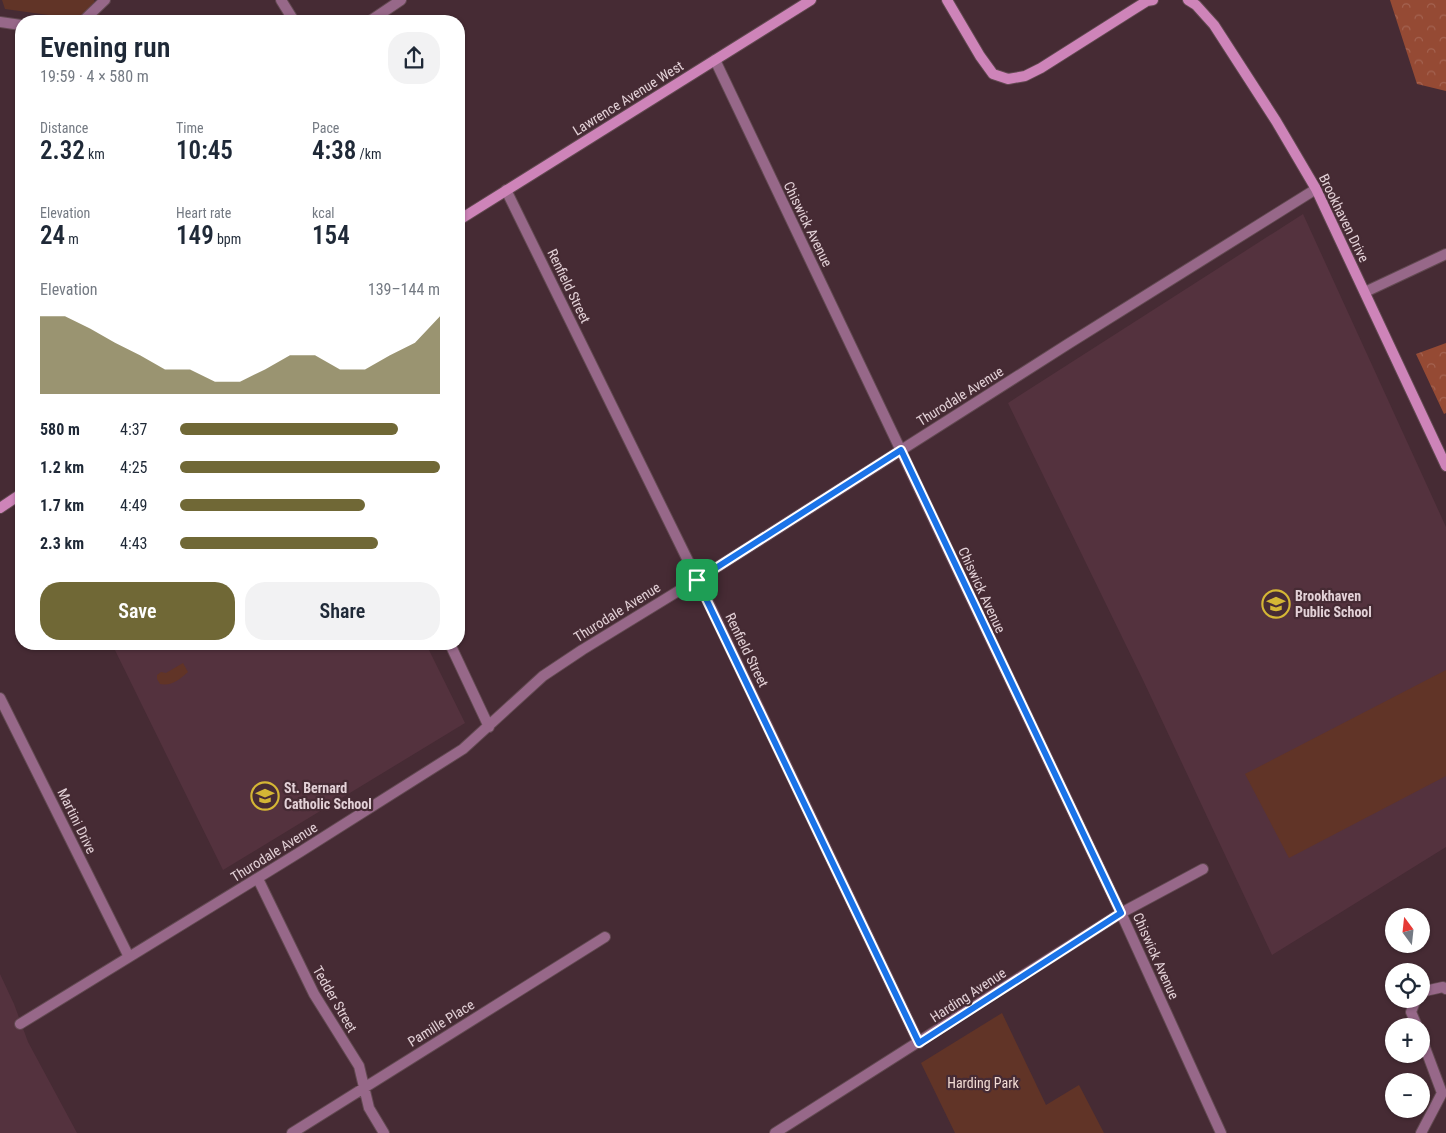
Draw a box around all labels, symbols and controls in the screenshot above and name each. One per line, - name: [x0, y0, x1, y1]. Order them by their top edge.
- text: Evening run: [40, 31, 170, 64]
- button: share: [388, 32, 440, 84]
- street label: Lawrence Avenue West: [570, 57, 686, 139]
- text: 19:59 · 4 × 580 m: [40, 67, 149, 86]
- text: Distance: [40, 120, 88, 136]
- text: Time: [176, 120, 204, 136]
- text: Pace: [312, 120, 339, 136]
- text: 2.32: [40, 136, 85, 165]
- text: 10:45: [176, 136, 233, 165]
- text: 4:38: [312, 136, 356, 165]
- text: km: [85, 146, 105, 162]
- text: /km: [356, 146, 382, 162]
- street label: Brookhaven Drive: [1316, 171, 1372, 265]
- street label: Chiswick Avenue: [780, 179, 836, 270]
- text: Elevation: [40, 205, 90, 221]
- text: Heart rate: [176, 205, 231, 221]
- text: kcal: [312, 205, 335, 221]
- text: 24: [40, 221, 65, 250]
- text: 149: [176, 221, 214, 250]
- text: 154: [312, 221, 350, 250]
- text: m: [65, 231, 79, 247]
- text: bpm: [214, 231, 241, 247]
- street label: Renfield Street: [544, 246, 594, 326]
- text: Elevation: [40, 280, 98, 299]
- text: 139–144 m: [368, 280, 440, 299]
- street label: Thurodale Avenue: [914, 363, 1007, 429]
- text: 580 m: [40, 420, 80, 439]
- text: 4:37: [120, 420, 147, 439]
- text: 1.2 km: [40, 458, 84, 477]
- text: 4:25: [120, 458, 147, 477]
- text: 1.7 km: [40, 496, 84, 515]
- text: 4:49: [120, 496, 147, 515]
- text: 2.3 km: [40, 534, 84, 553]
- text: 4:43: [120, 534, 147, 553]
- street label: Chiswick Avenue: [955, 545, 1009, 636]
- pin: [676, 559, 718, 601]
- icon: arrive: [683, 566, 711, 594]
- street label: Thurodale Avenue: [571, 579, 664, 645]
- button: Save: [40, 582, 235, 640]
- button: Share: [245, 582, 440, 640]
- place label: Brookhaven Public School: [1295, 588, 1372, 620]
- school or university icon: Brookhaven Public School: [1261, 589, 1291, 619]
- street label: Renfield Street: [722, 610, 772, 690]
- place label: St. Bernard Catholic School: [284, 780, 372, 812]
- school or university icon: St. Bernard Catholic School: [250, 781, 280, 811]
- street label: Martini Drive: [54, 786, 100, 857]
- street label: Thurodale Avenue: [228, 819, 321, 885]
- north arrow: [1385, 908, 1430, 952]
- map controls: [1385, 908, 1430, 1118]
- street label: Chiswick Avenue: [1130, 910, 1182, 1002]
- street label: Tedder Street: [310, 963, 360, 1035]
- button: locate: [1385, 963, 1430, 1008]
- street label: Harding Avenue: [927, 964, 1009, 1025]
- street label: Pamille Place: [405, 996, 477, 1050]
- button: +: [1385, 1018, 1430, 1063]
- button: −: [1385, 1073, 1430, 1118]
- park label: Harding Park: [947, 1075, 1019, 1091]

